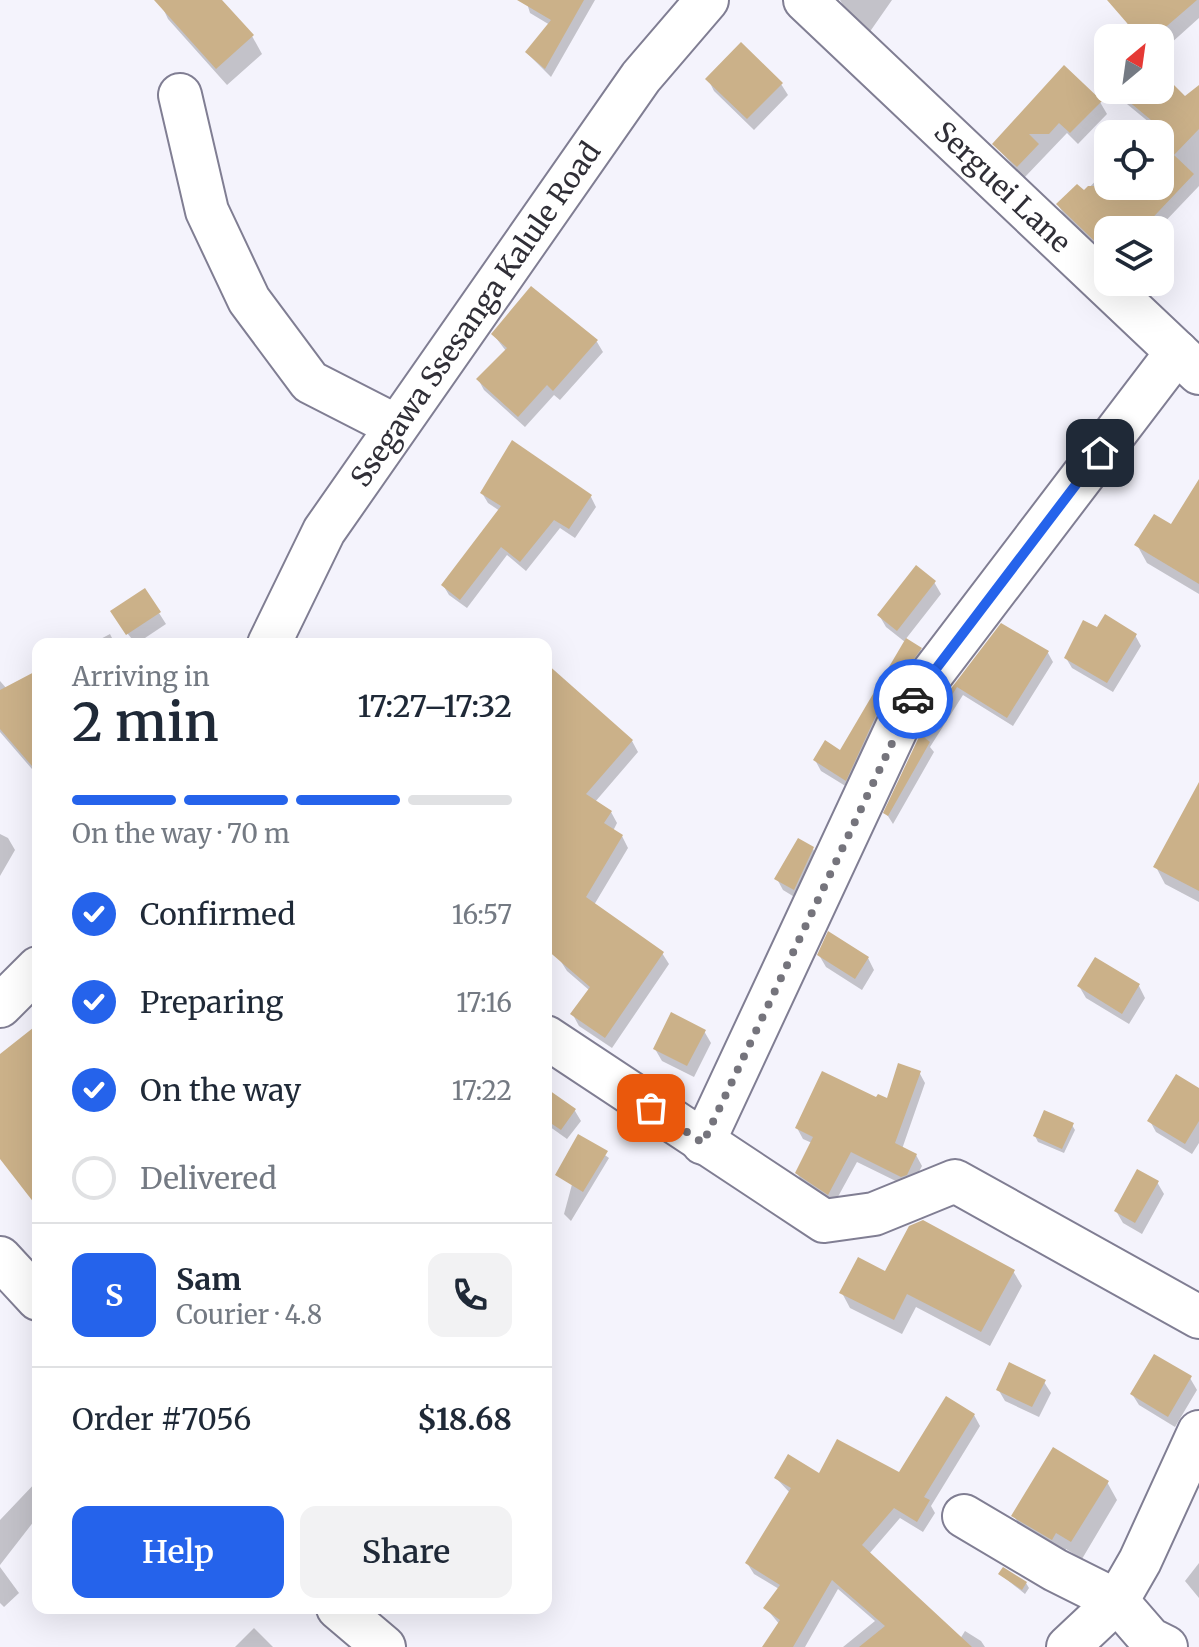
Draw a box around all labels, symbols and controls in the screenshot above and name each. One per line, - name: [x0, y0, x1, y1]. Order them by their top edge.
- north arrow: [1094, 24, 1174, 104]
- map controls: [1094, 24, 1174, 296]
- street label: Serguei Lane: [927, 114, 1078, 260]
- button: locate: [1094, 120, 1174, 200]
- street label: Ssegawa Ssesanga Kalule Road: [343, 135, 608, 494]
- button: layers: [1094, 216, 1174, 296]
- pin: [1066, 419, 1134, 487]
- icon: home: [1078, 431, 1122, 475]
- courier: [873, 659, 953, 739]
- text: Arriving in: [72, 660, 210, 693]
- icon: car: [891, 677, 935, 721]
- text: 17:27–17:32: [358, 687, 512, 725]
- text: 2 min: [72, 690, 219, 755]
- text: On the way · 70 m: [72, 817, 290, 850]
- icon: check: [72, 892, 116, 936]
- text: Confirmed: [140, 895, 295, 933]
- text: 16:57: [452, 898, 512, 931]
- icon: check: [72, 980, 116, 1024]
- text: Preparing: [140, 983, 283, 1021]
- text: 17:16: [456, 986, 512, 1019]
- icon: check: [72, 1068, 116, 1112]
- text: On the way: [140, 1071, 301, 1109]
- text: 17:22: [452, 1074, 512, 1107]
- pin: [617, 1074, 685, 1142]
- icon: bag: [629, 1086, 673, 1130]
- text: Delivered: [140, 1159, 277, 1197]
- button: phone: [428, 1253, 512, 1337]
- text: Sam: [176, 1260, 241, 1298]
- text: S: [105, 1276, 123, 1314]
- text: Courier · 4.8: [176, 1298, 322, 1331]
- text: Order #7056: [72, 1400, 252, 1438]
- text: $18.68: [417, 1400, 512, 1438]
- button: Help: [72, 1506, 284, 1598]
- button: Share: [300, 1506, 512, 1598]

